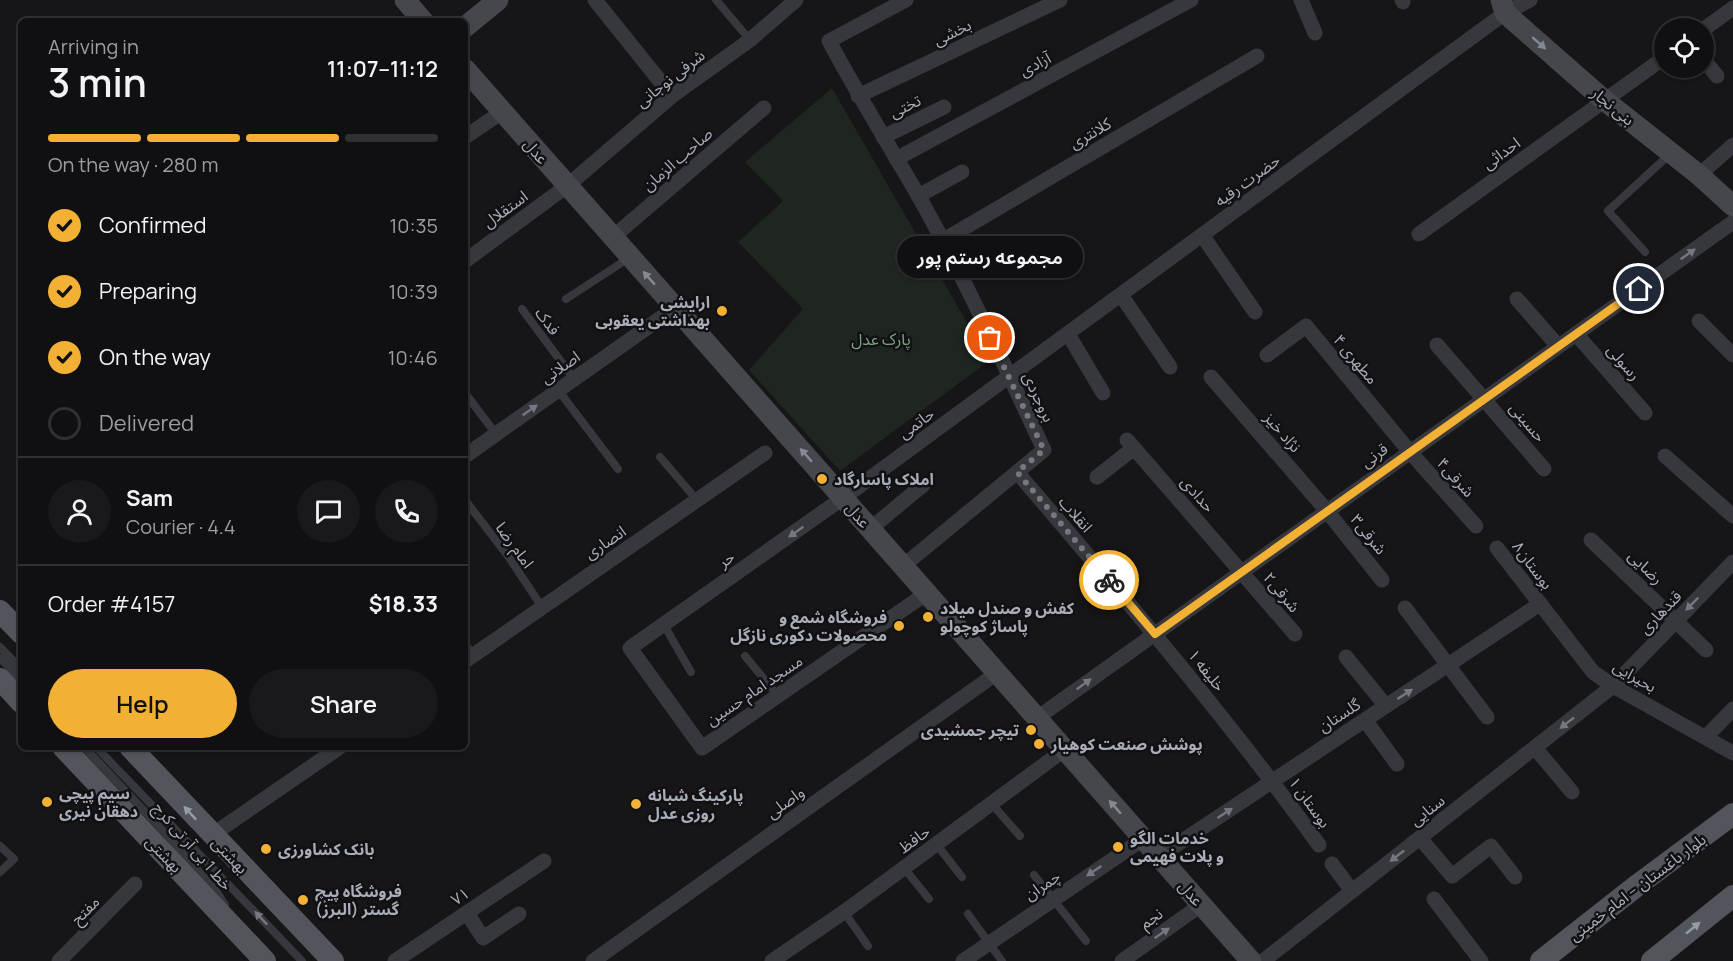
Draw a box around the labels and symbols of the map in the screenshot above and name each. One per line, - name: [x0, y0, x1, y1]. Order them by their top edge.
- street label: بخشی: [929, 13, 975, 51]
- one-way arrow: [1531, 36, 1546, 50]
- street label: شرفی نوجانی: [631, 44, 709, 112]
- street label: آزادی: [1015, 46, 1056, 81]
- street label: بنی نجار: [1586, 81, 1639, 130]
- street label: تختی: [885, 89, 925, 123]
- street label: کلانتری: [1065, 112, 1115, 154]
- street label: صاحب الزمان: [637, 122, 717, 196]
- street label: احداثی: [1477, 132, 1525, 174]
- street label: عدل: [519, 133, 553, 169]
- street label: حضرت رقیه: [1210, 149, 1284, 211]
- street label: استقلال: [478, 185, 532, 233]
- callout: مجموعه رستم پور: [897, 236, 1083, 278]
- one-way arrow: [1679, 248, 1695, 260]
- pin: [1613, 263, 1664, 314]
- one-way arrow: [642, 270, 656, 285]
- place label: ارایشی بهداشتی یعقوبی: [595, 291, 710, 331]
- street label: فدک: [530, 303, 566, 339]
- marker: ارایشی بهداشتی یعقوبی: [715, 304, 729, 318]
- pin: [964, 312, 1015, 363]
- park label: پارک عدل: [851, 328, 911, 350]
- street label: مطهری ۴: [1329, 329, 1383, 389]
- street label: رسولی: [1602, 339, 1646, 385]
- street label: اصلانی: [536, 345, 584, 389]
- street label: بروجردی: [1018, 368, 1060, 426]
- street label: حسینی: [1505, 397, 1551, 447]
- street label: حاتمی: [893, 402, 939, 444]
- one-way arrow: [522, 404, 538, 416]
- street label: نژاد خیز: [1259, 406, 1307, 457]
- street label: قرنی: [1356, 438, 1392, 472]
- one-way arrow: [799, 448, 812, 463]
- street label: ۴شرقی: [1432, 452, 1480, 502]
- place label: املاک پاسارگاد: [834, 468, 934, 490]
- street label: حدادی: [1176, 471, 1220, 517]
- marker: املاک پاسارگاد: [815, 472, 829, 486]
- street label: انقلاب: [1054, 491, 1098, 537]
- street label: عدل: [841, 497, 875, 533]
- street label: ۳شرقی: [1346, 509, 1392, 559]
- street label: امام رضا: [489, 517, 539, 574]
- street label: انصاری: [580, 520, 630, 564]
- one-way arrow: [788, 526, 804, 538]
- street label: بوستان۸: [1508, 536, 1558, 594]
- street label: حر: [712, 545, 739, 573]
- street label: رضایی: [1624, 545, 1668, 589]
- courier: [1079, 550, 1139, 610]
- street label: ۲شرقی: [1259, 567, 1305, 617]
- street label: قندهاری: [1634, 585, 1686, 639]
- place label: کفش و صندل میلاد پاساژ کوچولو: [940, 597, 1075, 637]
- one-way arrow: [1686, 597, 1700, 611]
- place label: فروشگاه شمع و محصولات دکوری نازگل: [730, 606, 887, 646]
- marker: کفش و صندل میلاد پاساژ کوچولو: [921, 610, 935, 624]
- marker: فروشگاه شمع و محصولات دکوری نازگل: [892, 619, 906, 633]
- street label: خلیفه ۱: [1183, 644, 1231, 696]
- street label: مسجد امام حسین: [701, 649, 808, 732]
- street label: بحیرایی: [1609, 655, 1661, 697]
- one-way arrow: [1076, 678, 1092, 690]
- one-way arrow: [1397, 688, 1413, 699]
- street label: گلستان: [1313, 693, 1365, 737]
- one-way arrow: [1560, 716, 1575, 728]
- place label: تیچر جمشیدی: [921, 719, 1019, 741]
- marker: تیچر جمشیدی: [1024, 723, 1038, 737]
- place label: پوشش صنعت کوهیار: [1050, 733, 1203, 755]
- marker: پوشش صنعت کوهیار: [1032, 737, 1046, 751]
- street label: بوستان ۱: [1284, 772, 1336, 832]
- street label: واصلی: [762, 781, 808, 823]
- place label: سیم پیچی دهقان نیری: [59, 782, 138, 822]
- place label: پارکینگ شبانه روزی عدل: [648, 784, 744, 824]
- street label: سنایی: [1405, 789, 1449, 831]
- marker: سیم پیچی دهقان نیری: [40, 795, 54, 809]
- street label: خط 1 بی آر تی کرج: [147, 797, 238, 896]
- marker: پارکینگ شبانه روزی عدل: [629, 797, 643, 811]
- one-way arrow: [1109, 800, 1122, 815]
- one-way arrow: [184, 806, 198, 820]
- one-way arrow: [1217, 808, 1233, 819]
- street label: حافظ: [894, 820, 934, 858]
- place label: خدمات الگو و پلات فهیمی: [1130, 827, 1224, 867]
- street label: بلوار باغستان -- امام خمینی: [1564, 828, 1711, 947]
- street label: بهشتی: [141, 831, 187, 877]
- street label: بهشتى: [207, 832, 253, 878]
- place label: بانک کشاورزی: [278, 838, 375, 860]
- marker: خدمات الگو و پلات فهیمی: [1111, 840, 1125, 854]
- marker: بانک کشاورزی: [259, 842, 273, 856]
- one-way arrow: [1390, 849, 1405, 861]
- street label: چمران: [1020, 865, 1065, 905]
- one-way arrow: [1086, 866, 1102, 877]
- street label: عدل: [1174, 875, 1208, 911]
- place label: فروشگاه پیچ گستر (البرز): [315, 880, 402, 920]
- street label: ۷۱: [446, 882, 474, 910]
- street label: مفتح: [66, 891, 106, 931]
- marker: فروشگاه پیچ گستر (البرز): [296, 893, 310, 907]
- street label: نجم: [1135, 902, 1168, 935]
- one-way arrow: [255, 912, 269, 926]
- one-way arrow: [1685, 922, 1701, 935]
- one-way arrow: [1153, 927, 1169, 939]

